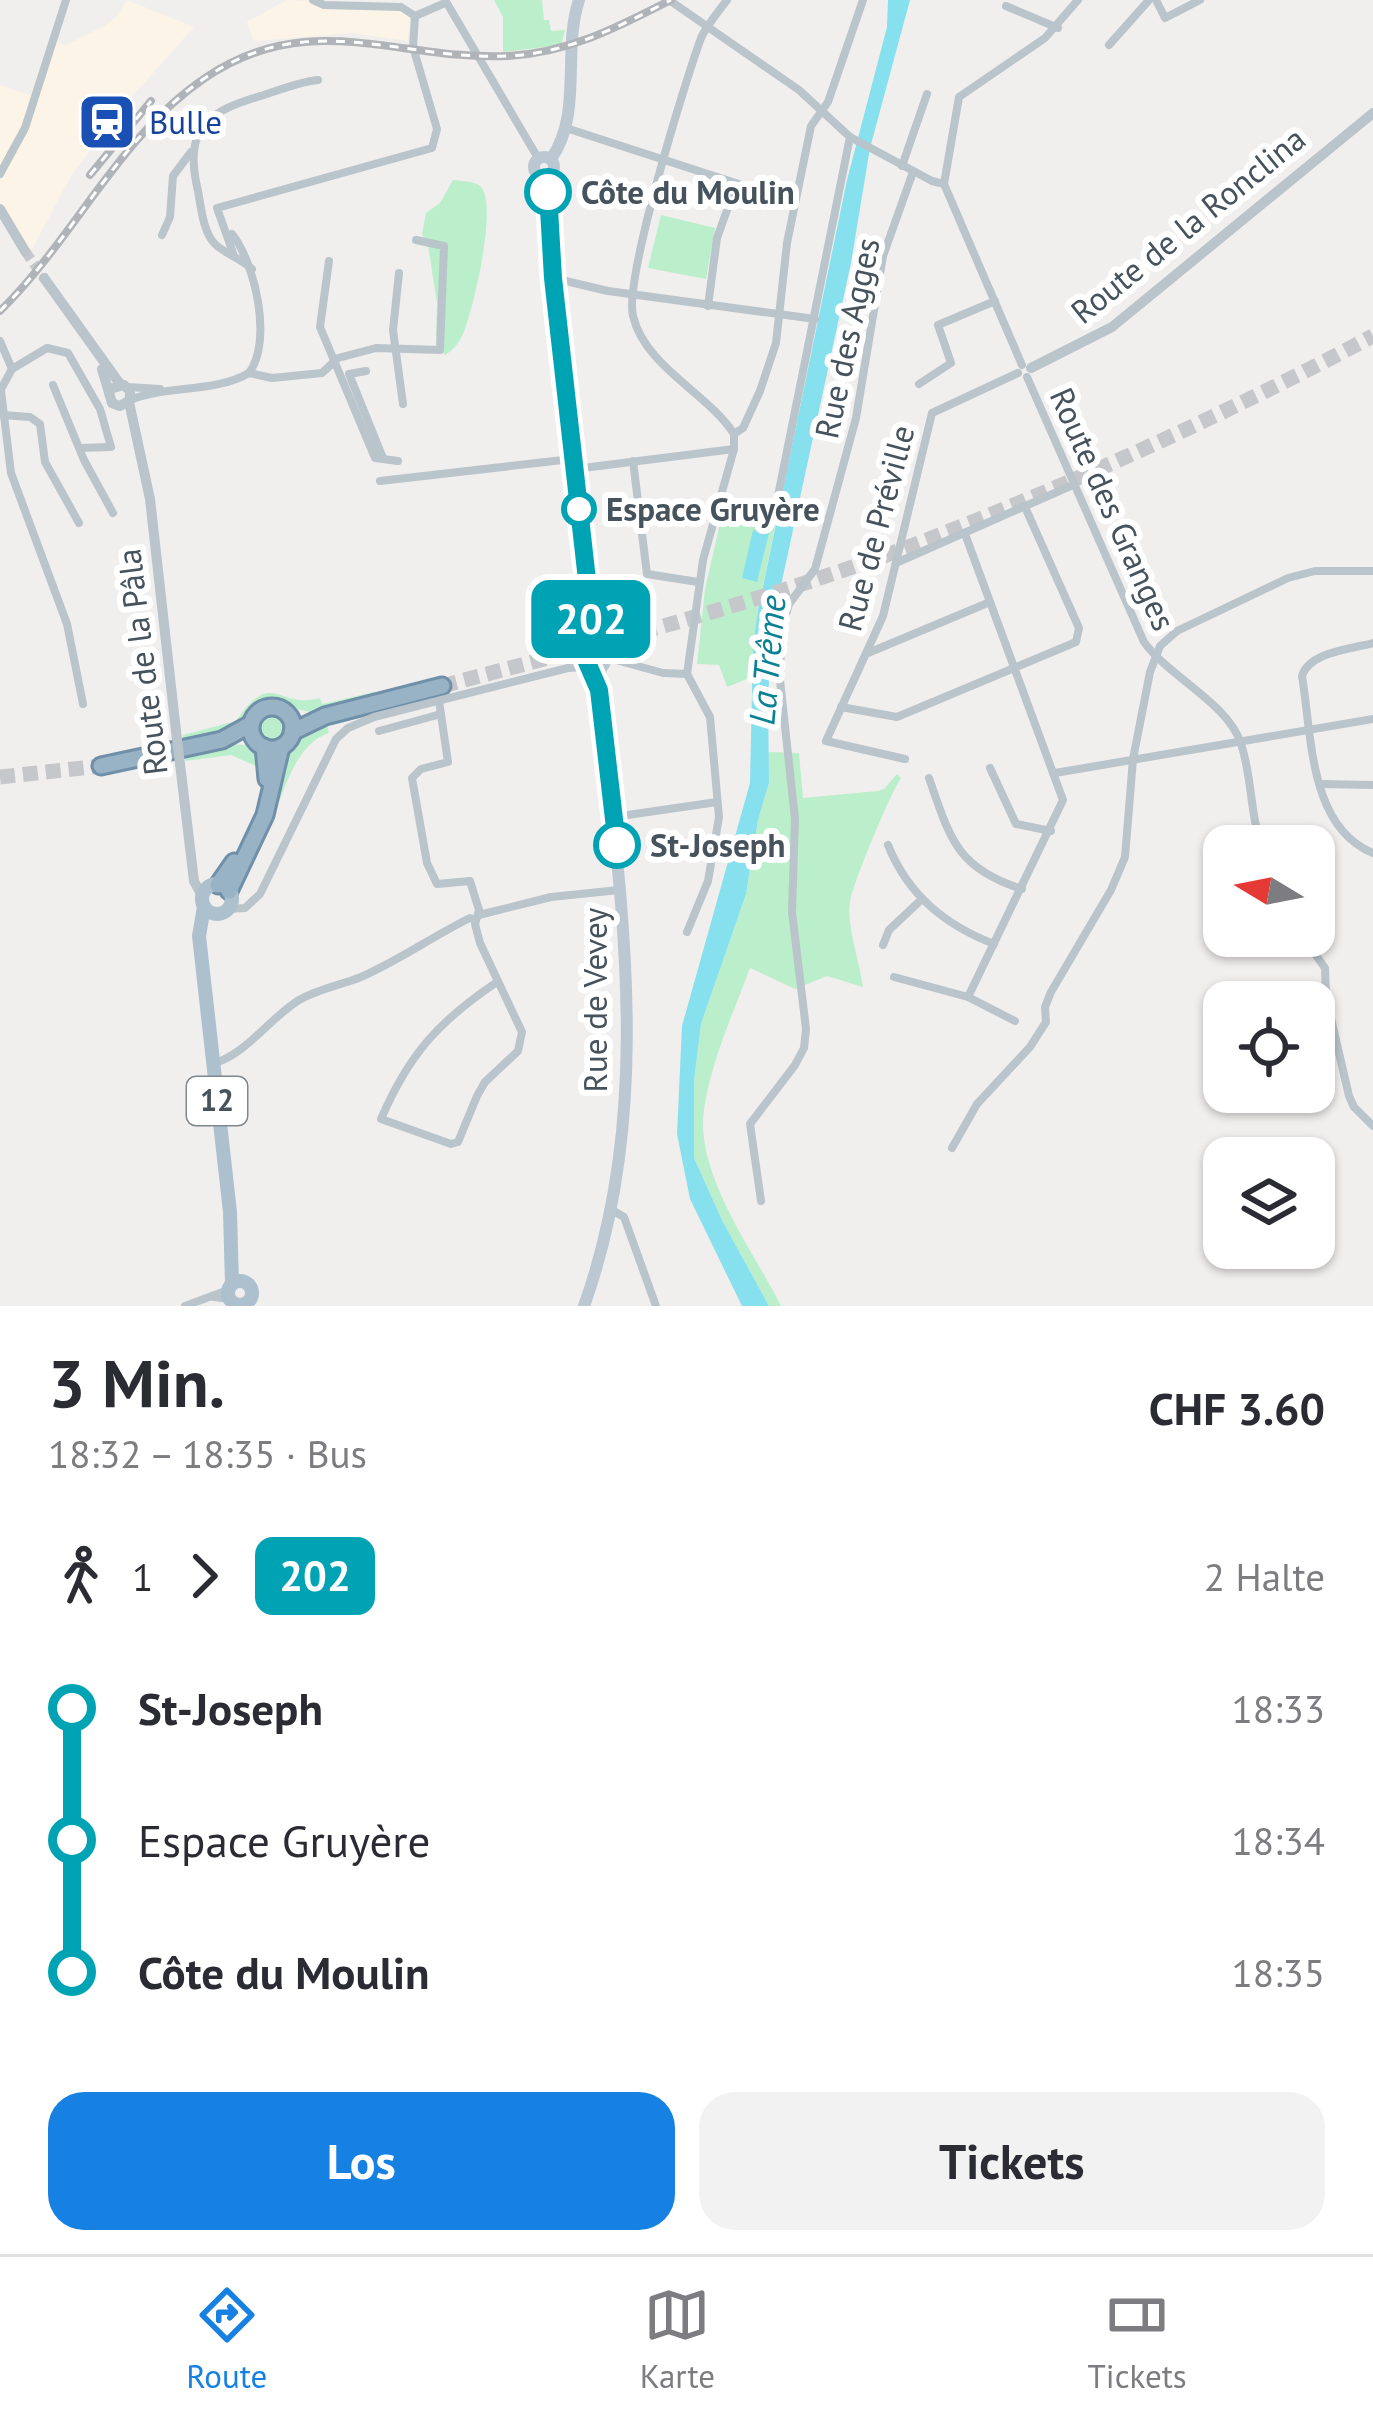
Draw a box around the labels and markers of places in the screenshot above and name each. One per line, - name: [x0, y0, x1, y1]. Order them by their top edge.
- station icon: Bulle: [76, 91, 138, 153]
- place label: Bulle: [149, 100, 222, 143]
- marker: Côte du Moulin: [526, 170, 570, 214]
- place label: Côte du Moulin: [581, 170, 795, 213]
- place label: Espace Gruyère: [606, 487, 820, 530]
- marker: Espace Gruyère: [563, 493, 595, 525]
- marker: St-Joseph: [595, 823, 639, 867]
- place label: St-Joseph: [650, 823, 786, 866]

